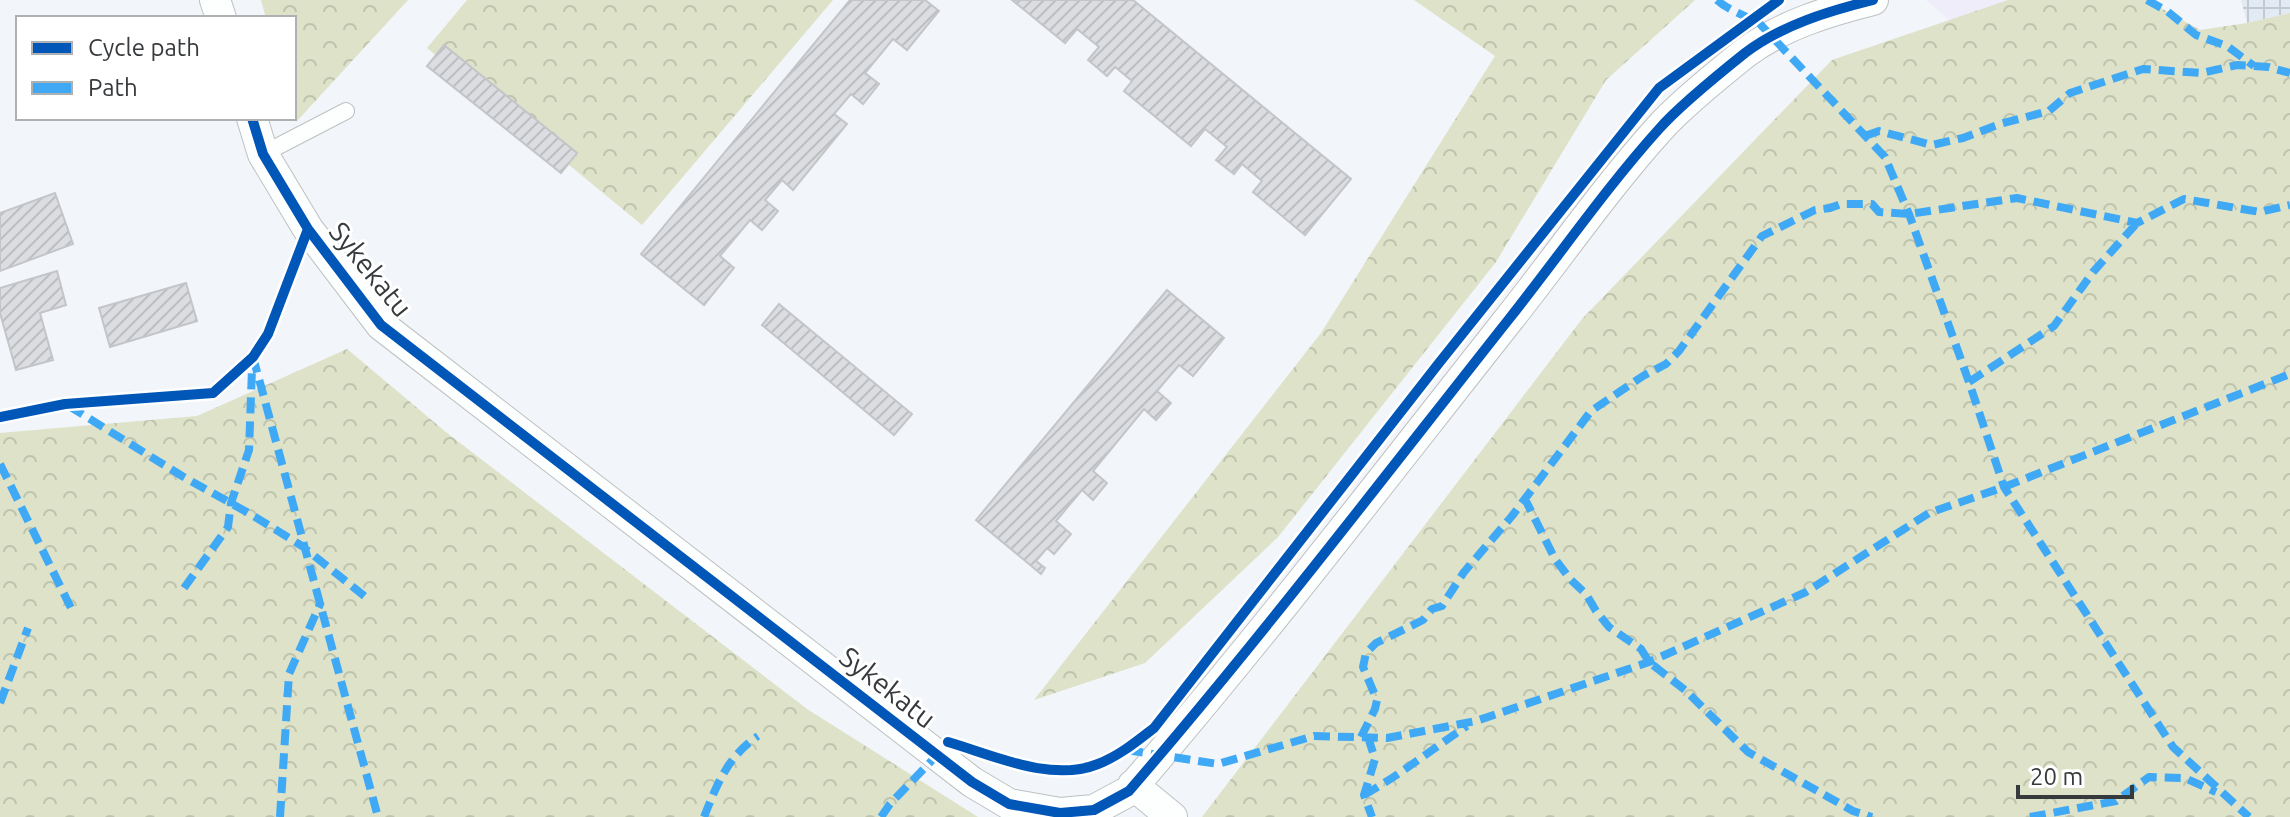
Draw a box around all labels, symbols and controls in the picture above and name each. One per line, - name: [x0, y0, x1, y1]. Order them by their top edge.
- legend: [16, 16, 296, 120]
- text: Cycle path: [88, 34, 200, 61]
- text: Path: [88, 74, 138, 101]
- street label: Sykekatu: [324, 216, 418, 322]
- street label: Sykekatu: [834, 640, 942, 734]
- scale bar: [2018, 749, 2132, 799]
- text: 20 m: [2030, 763, 2083, 790]

